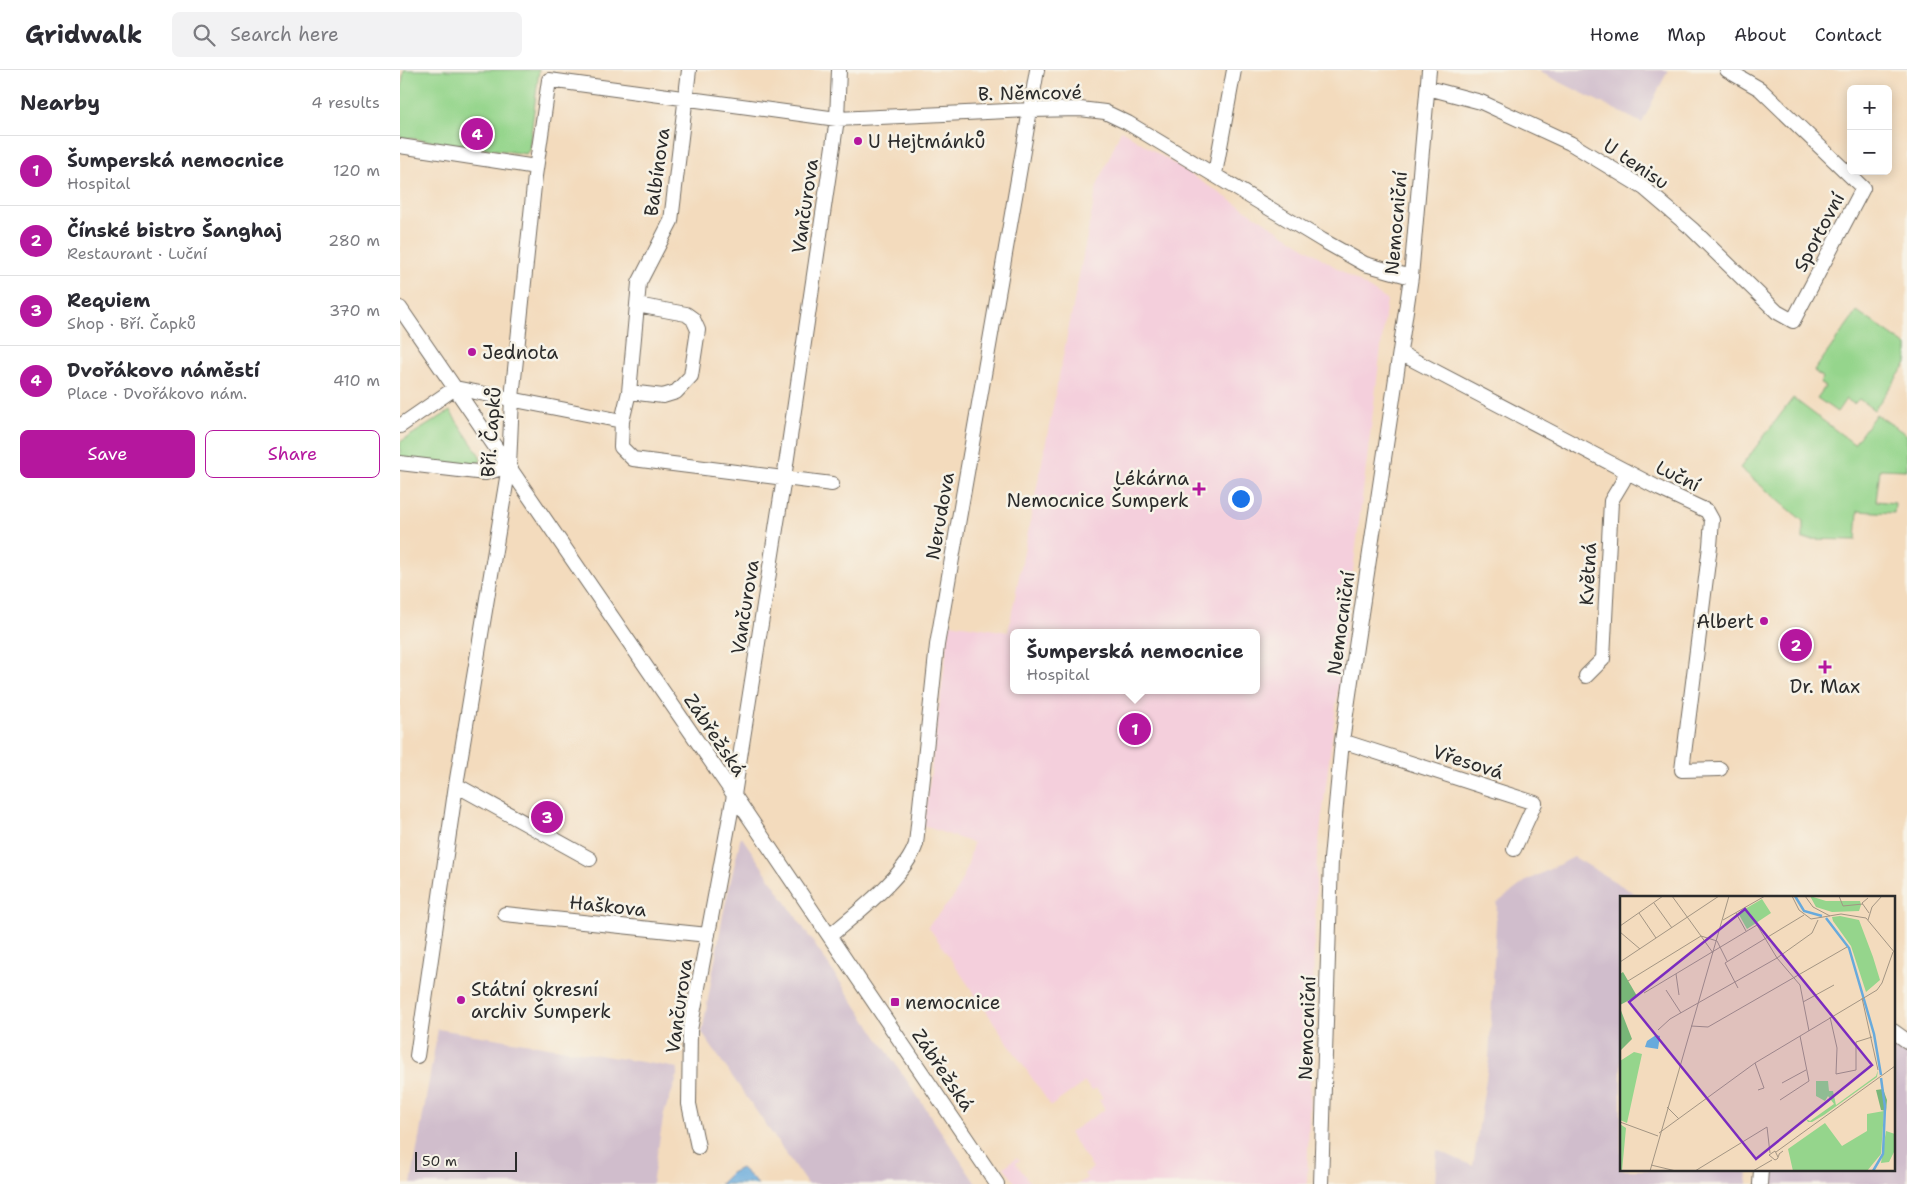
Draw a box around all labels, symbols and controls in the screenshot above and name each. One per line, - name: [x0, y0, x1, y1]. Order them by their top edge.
- search box: [172, 12, 522, 57]
- text: Gridwalk: [25, 19, 142, 51]
- icon: search: [190, 21, 218, 49]
- text: Search here: [230, 22, 339, 47]
- text: Home: [1590, 23, 1639, 47]
- text: Map: [1667, 23, 1706, 47]
- text: About: [1734, 23, 1787, 47]
- text: Contact: [1815, 23, 1882, 47]
- street label: B. Němcové: [978, 80, 1082, 106]
- map controls: [1847, 85, 1892, 175]
- button: +: [1847, 85, 1892, 130]
- text: Nearby: [20, 89, 100, 117]
- text: 4 results: [311, 92, 380, 113]
- pin: 4: [461, 115, 493, 153]
- street label: Balbínova: [638, 126, 676, 218]
- place label: U Hejtmánků: [868, 129, 985, 154]
- button: −: [1847, 130, 1892, 175]
- street label: U tenisu: [1598, 133, 1674, 195]
- marker: U Hejtmánků: [852, 135, 864, 147]
- text: Šumperská nemocnice: [67, 148, 284, 173]
- street label: Vančurova: [786, 157, 824, 255]
- text: 1: [32, 160, 40, 181]
- text: 120 m: [333, 160, 380, 181]
- street label: Nemocniční: [1379, 169, 1413, 276]
- text: Hospital: [67, 173, 130, 194]
- street label: Sportovní: [1788, 187, 1851, 276]
- text: Čínské bistro Šanghaj: [67, 218, 282, 243]
- text: 2: [30, 230, 42, 251]
- text: 280 m: [328, 230, 380, 251]
- text: Restaurant · Luční: [67, 243, 207, 264]
- text: Requiem: [67, 288, 150, 313]
- text: 3: [30, 300, 42, 321]
- text: 370 m: [329, 300, 380, 321]
- text: Shop · Bří. Čapků: [67, 313, 196, 334]
- place label: Jednota: [482, 340, 559, 365]
- marker: Jednota: [466, 346, 478, 358]
- text: Dvořákovo náměstí: [67, 358, 260, 383]
- text: 4: [30, 370, 42, 391]
- text: 410 m: [333, 370, 380, 391]
- text: Place · Dvořákovo nám.: [67, 383, 247, 404]
- street label: Bří. Čapků: [474, 386, 507, 478]
- button: Save: [20, 430, 195, 478]
- button: Share: [205, 430, 380, 478]
- street label: Luční: [1652, 455, 1705, 498]
- place label: Lékárna Nemocnice Šumperk: [1007, 466, 1189, 513]
- street label: Nerudova: [920, 470, 960, 562]
- marker: Lékárna Nemocnice Šumperk: [1193, 483, 1205, 495]
- your location: [1228, 486, 1254, 512]
- street label: Květná: [1574, 542, 1602, 606]
- street label: Vančurova: [725, 558, 765, 656]
- street label: Nemocniční: [1321, 569, 1361, 676]
- place label: Albert: [1696, 609, 1754, 634]
- marker: Albert: [1758, 615, 1770, 627]
- pin: 2: [1780, 626, 1812, 664]
- popup: [1010, 629, 1260, 694]
- text: Šumperská nemocnice: [1026, 639, 1244, 664]
- marker: Dr. Max: [1819, 661, 1831, 673]
- text: Hospital: [1026, 664, 1090, 685]
- place label: Dr. Max: [1790, 674, 1860, 699]
- street label: Zábřežská: [678, 689, 752, 781]
- pin: 1: [1119, 710, 1151, 748]
- street label: Vřesová: [1429, 739, 1507, 785]
- pin: 3: [531, 798, 563, 836]
- street label: Haškova: [568, 890, 648, 922]
- inset map: [1620, 896, 1894, 1172]
- street label: Vančurova: [660, 957, 698, 1055]
- street label: Nemocniční: [1293, 975, 1321, 1081]
- place label: Státní okresní archiv Šumperk: [471, 977, 611, 1024]
- place label: nemocnice: [905, 990, 1001, 1015]
- marker: Státní okresní archiv Šumperk: [455, 994, 467, 1006]
- marker: nemocnice: [889, 996, 901, 1008]
- street label: Zábřežská: [906, 1024, 980, 1116]
- scale bar: [415, 1149, 518, 1172]
- text: 50 m: [422, 1152, 457, 1170]

